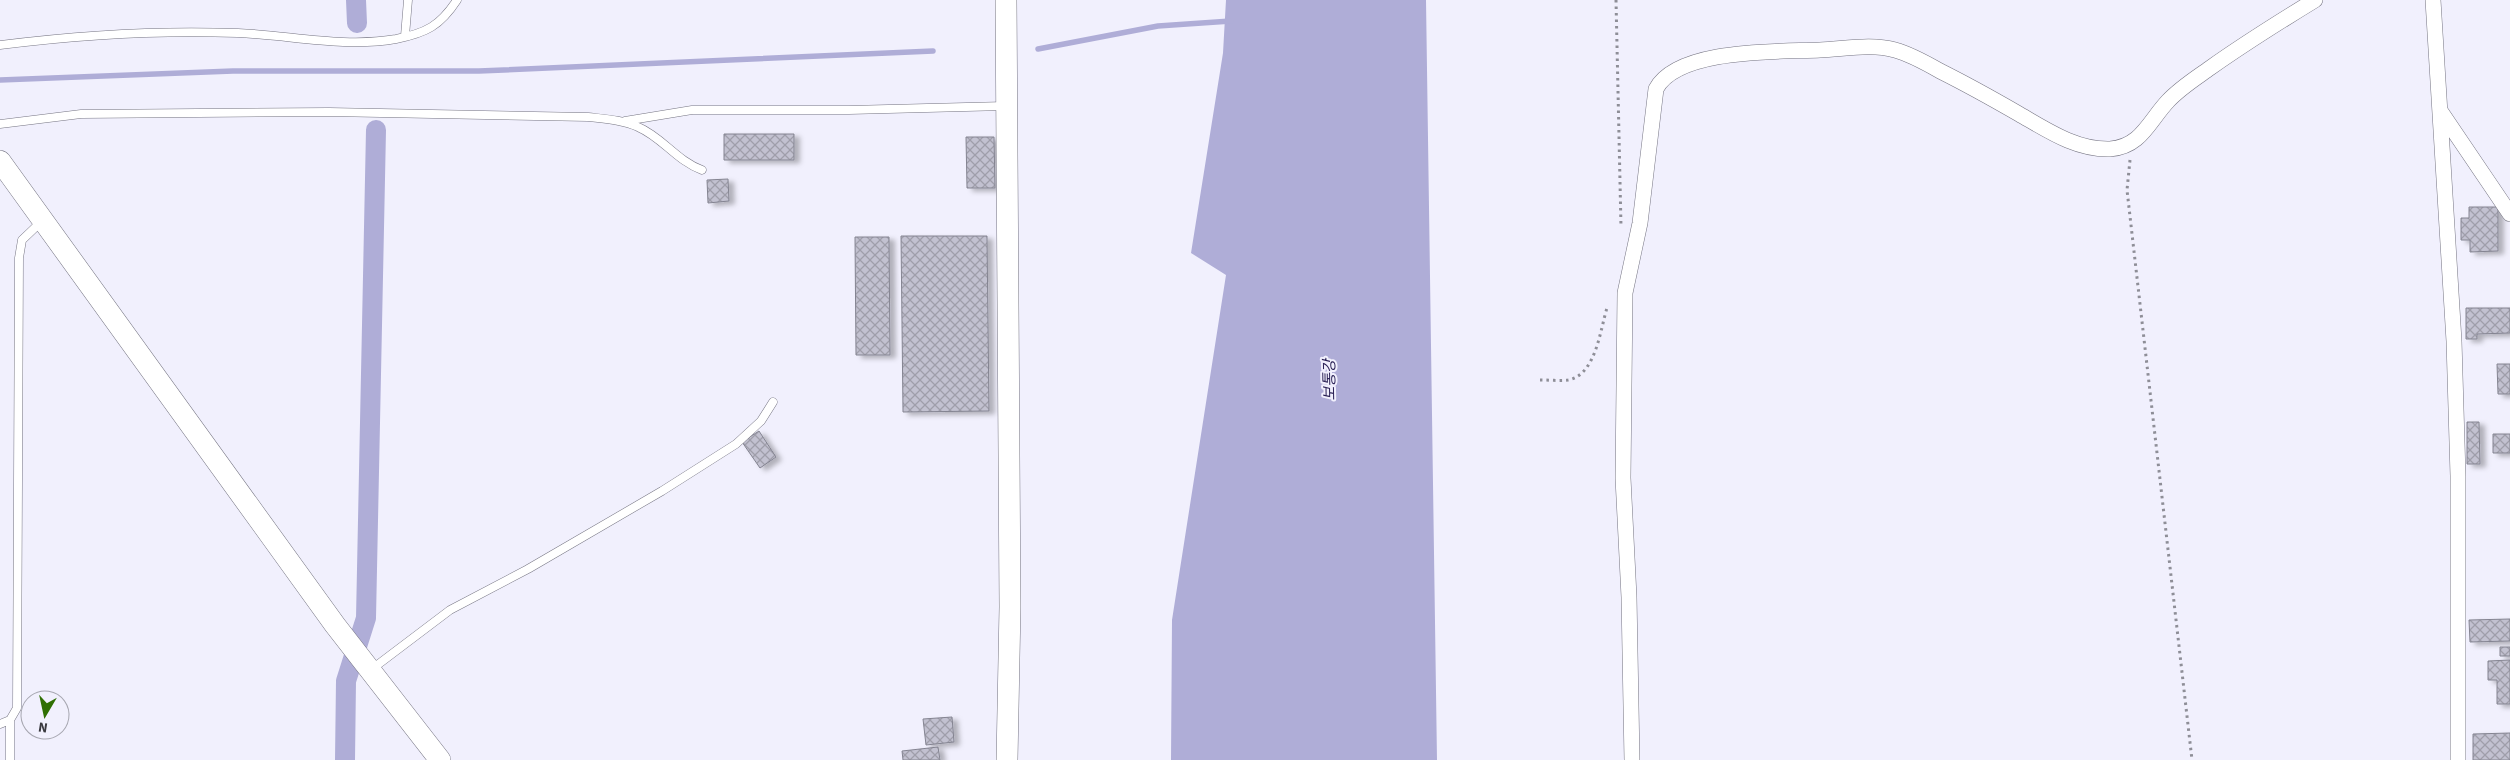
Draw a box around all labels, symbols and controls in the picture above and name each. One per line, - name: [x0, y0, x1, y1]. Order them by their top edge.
- water label: 보통강: [1319, 357, 1341, 401]
- north arrow: [20, 690, 70, 740]
- text: N: [37, 716, 49, 737]

